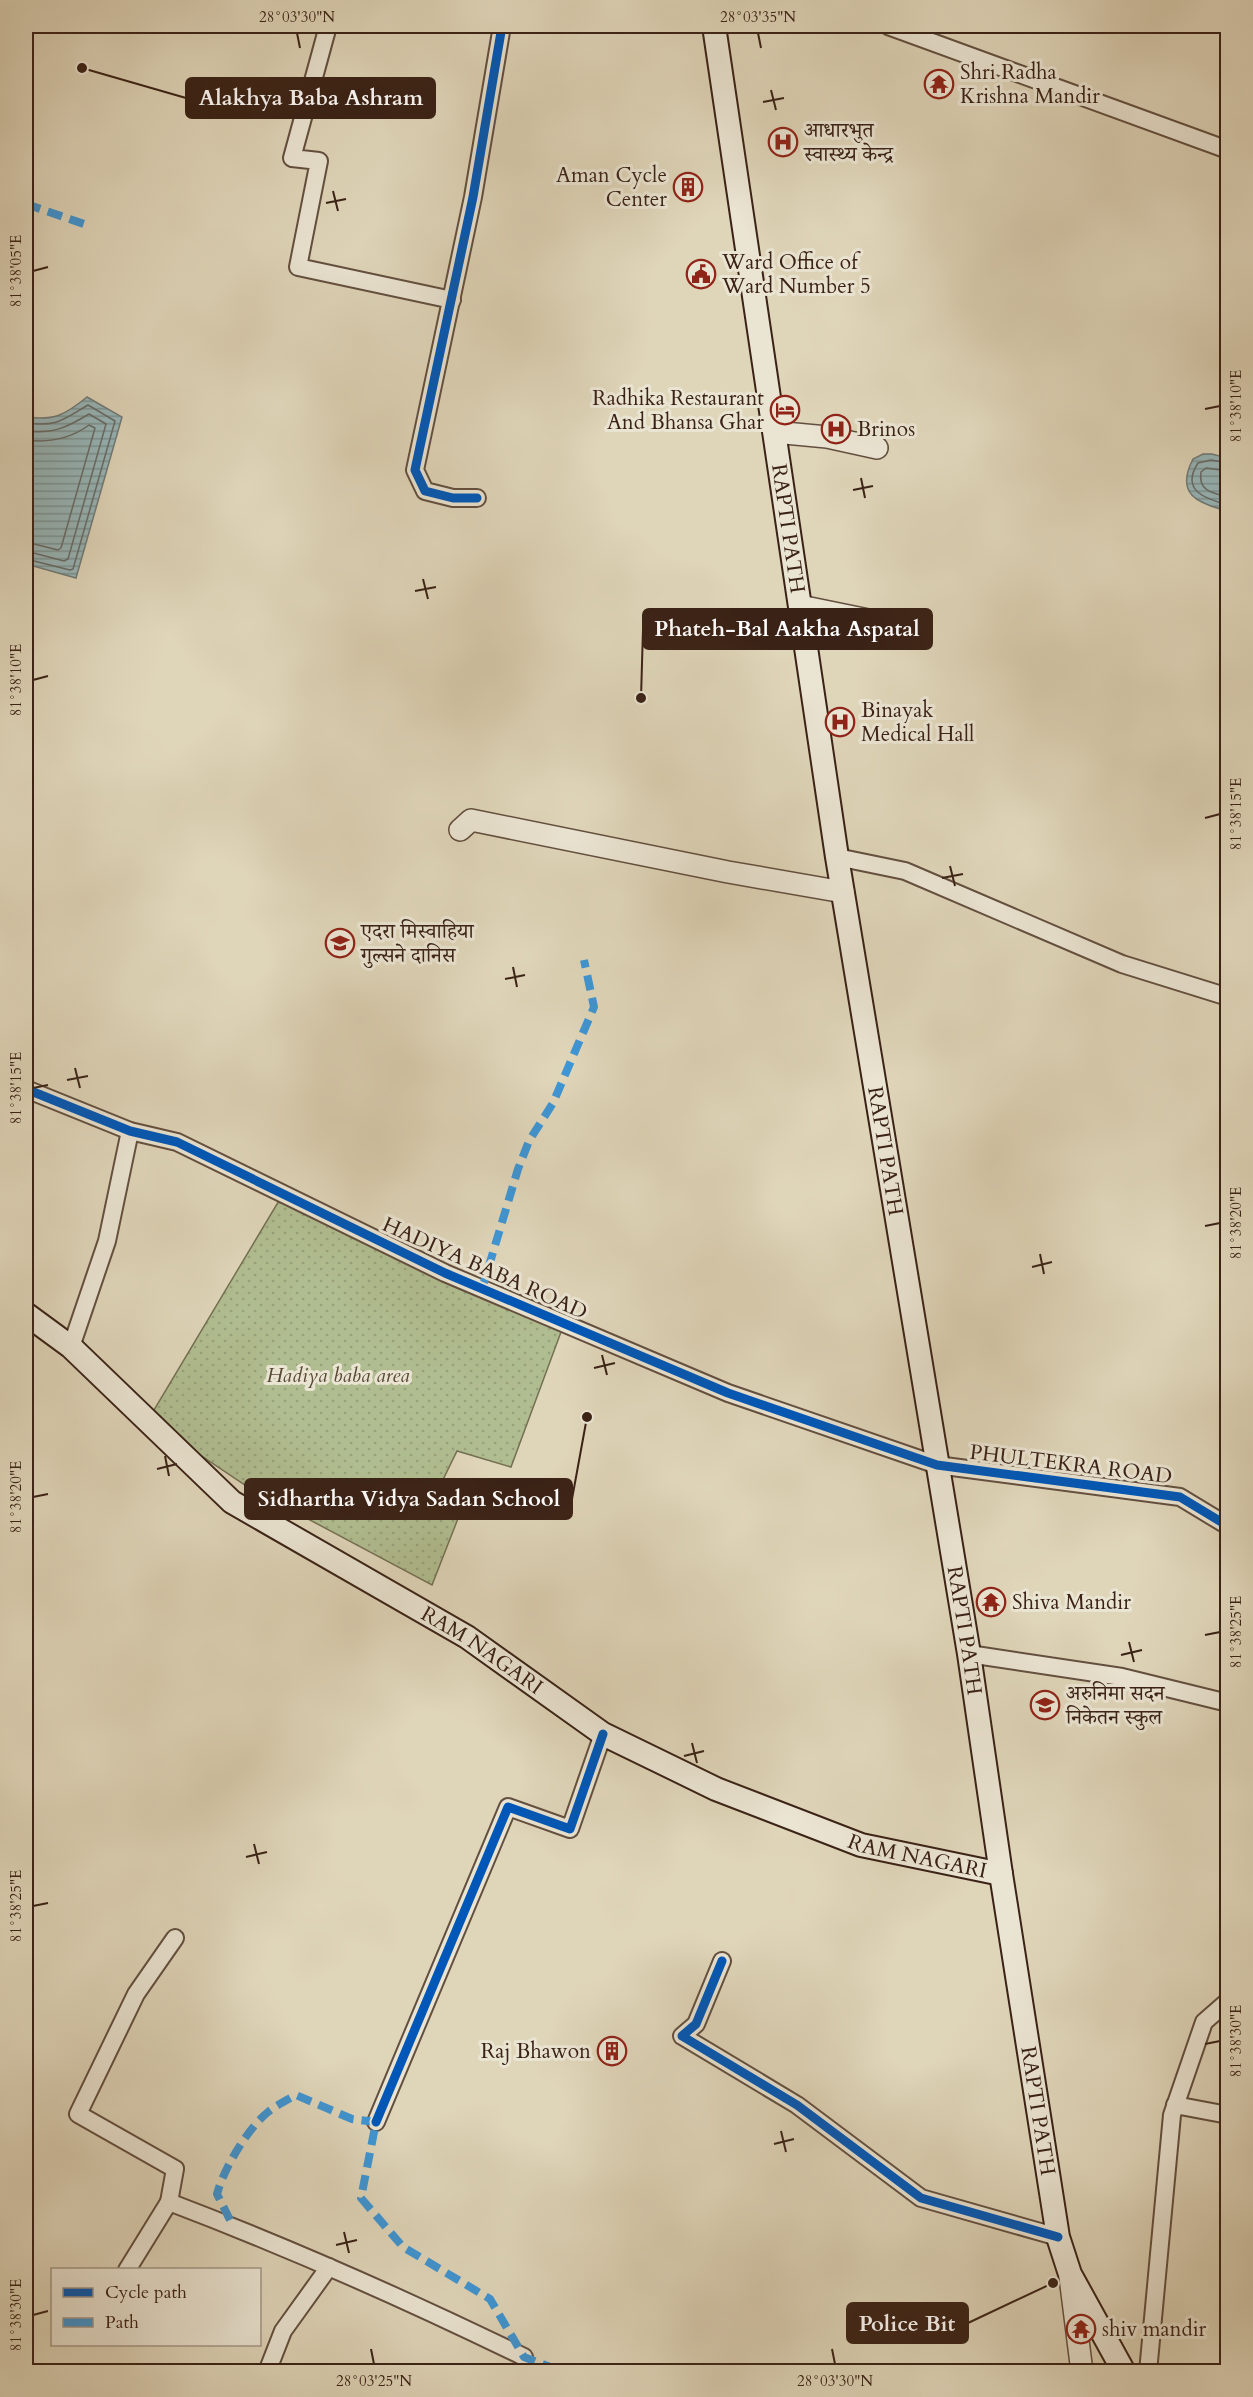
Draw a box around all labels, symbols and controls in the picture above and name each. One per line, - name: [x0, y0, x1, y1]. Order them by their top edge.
- text: 28°03'30"N: [259, 7, 335, 27]
- text: 28°03'35"N: [720, 7, 796, 27]
- place label: Shri Radha Krishna Mandir: [960, 58, 1100, 111]
- temple icon: Shri Radha Krishna Mandir: [923, 68, 955, 100]
- callout: Alakhya Baba Ashram: [186, 78, 435, 118]
- text: Alakhya Baba Ashram: [199, 83, 424, 113]
- place label: आधारभुत स्वास्थ्य केन्द्र: [803, 116, 894, 169]
- hospital icon: आधारभुत स्वास्थ्य केन्द्र: [767, 126, 799, 158]
- place label: Aman Cycle Center: [556, 161, 667, 214]
- building icon: Aman Cycle Center: [672, 171, 704, 203]
- text: 81°38'05"E: [6, 235, 26, 307]
- place label: Ward Office of Ward Number 5: [721, 248, 871, 301]
- public building icon: Ward Office of Ward Number 5: [685, 258, 717, 290]
- text: 81°38'10"E: [1226, 370, 1246, 442]
- place label: Radhika Restaurant And Bhansa Ghar: [592, 384, 764, 437]
- hotel icon: Radhika Restaurant And Bhansa Ghar: [769, 394, 801, 426]
- hospital icon: Brinos: [820, 413, 852, 445]
- place label: Brinos: [857, 415, 915, 444]
- street label: RAPTI PATH: [764, 462, 812, 595]
- callout: Phateh-Bal Aakha Aspatal: [643, 609, 932, 649]
- text: Phateh-Bal Aakha Aspatal: [654, 614, 920, 644]
- text: 81°38'10"E: [6, 644, 26, 716]
- place label: Binayak Medical Hall: [861, 696, 974, 749]
- hospital icon: Binayak Medical Hall: [824, 706, 856, 738]
- text: 81°38'15"E: [1226, 778, 1246, 850]
- place label: एदरा मिस्वाहिया गुल्सने दानिस: [360, 917, 475, 970]
- school or university icon: एदरा मिस्वाहिया गुल्सने दानिस: [324, 927, 356, 959]
- text: 81°38'15"E: [6, 1052, 26, 1124]
- street label: RAPTI PATH: [860, 1084, 910, 1218]
- text: 81°38'20"E: [1226, 1187, 1246, 1259]
- street label: HADIYA BABA ROAD: [378, 1210, 592, 1327]
- park label: Hadiya baba area: [266, 1361, 410, 1390]
- street label: PHULTEKRA ROAD: [968, 1438, 1174, 1491]
- text: 81°38'20"E: [6, 1461, 26, 1533]
- callout: Sidhartha Vidya Sadan School: [245, 1479, 572, 1519]
- text: Sidhartha Vidya Sadan School: [258, 1484, 561, 1514]
- street label: RAPTI PATH: [940, 1564, 989, 1697]
- temple icon: Shiva Mandir: [975, 1586, 1007, 1618]
- place label: Shiva Mandir: [1012, 1588, 1131, 1617]
- text: 81°38'25"E: [1226, 1596, 1246, 1668]
- street label: RAM NAGARI: [415, 1600, 549, 1702]
- place label: अरुनिमा सदन निकेतन स्कुल: [1065, 1679, 1166, 1732]
- school or university icon: अरुनिमा सदन निकेतन स्कुल: [1029, 1689, 1061, 1721]
- street label: RAM NAGARI: [843, 1827, 989, 1886]
- text: 81°38'25"E: [6, 1870, 26, 1942]
- text: 81°38'30"E: [1226, 2005, 1246, 2077]
- building icon: Raj Bhawon: [596, 2035, 628, 2067]
- place label: Raj Bhawon: [481, 2037, 591, 2066]
- street label: RAPTI PATH: [1013, 2044, 1062, 2178]
- legend: [51, 2268, 261, 2346]
- text: 81°38'30"E: [6, 2279, 26, 2351]
- text: Cycle path: [105, 2280, 187, 2305]
- callout: Police Bit: [847, 2303, 968, 2343]
- text: Police Bit: [859, 2309, 956, 2339]
- text: Path: [105, 2310, 139, 2335]
- temple icon: shiv mandir: [1065, 2313, 1097, 2345]
- place label: shiv mandir: [1102, 2315, 1207, 2344]
- text: 28°03'25"N: [336, 2371, 412, 2391]
- text: 28°03'30"N: [797, 2371, 873, 2391]

